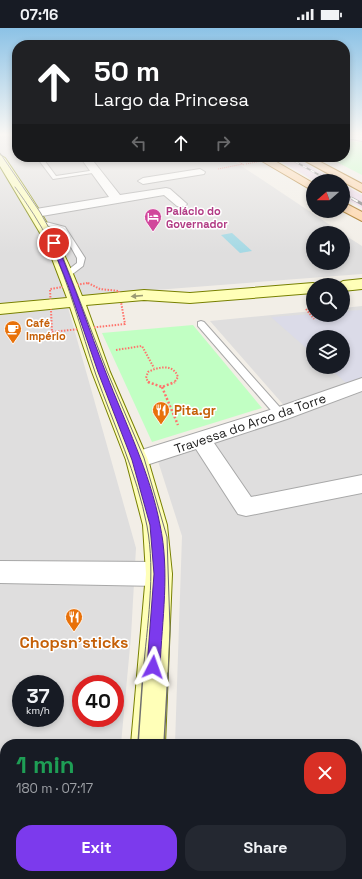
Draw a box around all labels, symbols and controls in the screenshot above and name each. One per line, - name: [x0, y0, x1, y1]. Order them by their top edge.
- text: 07:16: [20, 5, 58, 24]
- text: 50 m: [94, 53, 160, 89]
- icon: ahead: [28, 56, 80, 108]
- text: Largo da Princesa: [94, 88, 249, 111]
- icon: left: [128, 132, 150, 154]
- icon: ahead: [170, 132, 192, 154]
- icon: right: [212, 132, 234, 154]
- north arrow: [306, 174, 350, 218]
- map controls: [306, 174, 350, 374]
- place label: Palácio do Governador: [166, 204, 228, 231]
- hotel icon: Palácio do Governador: [143, 207, 163, 232]
- pin: [37, 226, 71, 260]
- button: sound: [306, 226, 350, 270]
- icon: arrive: [43, 232, 65, 254]
- button: search: [306, 278, 350, 322]
- one-way arrow: [131, 292, 143, 299]
- place label: Café Império: [26, 316, 66, 343]
- cafe icon: Café Império: [3, 319, 23, 344]
- button: layers: [306, 330, 350, 374]
- street label: Travessa do Arco da Torre: [172, 389, 328, 457]
- restaurant icon: Pita.gr: [151, 400, 171, 425]
- place label: Pita.gr: [174, 402, 216, 419]
- restaurant icon: Chopsn'sticks: [64, 607, 84, 632]
- place label: Chopsn'sticks: [20, 632, 129, 653]
- position arrow: [132, 646, 174, 688]
- speed limit sign: 40: [72, 675, 124, 727]
- text: 37: [26, 683, 50, 709]
- text: km/h: [26, 704, 50, 717]
- text: 1 min: [16, 749, 75, 780]
- button: close: [304, 752, 346, 794]
- text: 180 m · 07:17: [16, 780, 93, 797]
- button: Exit: [16, 825, 177, 871]
- button: Share: [185, 825, 346, 871]

